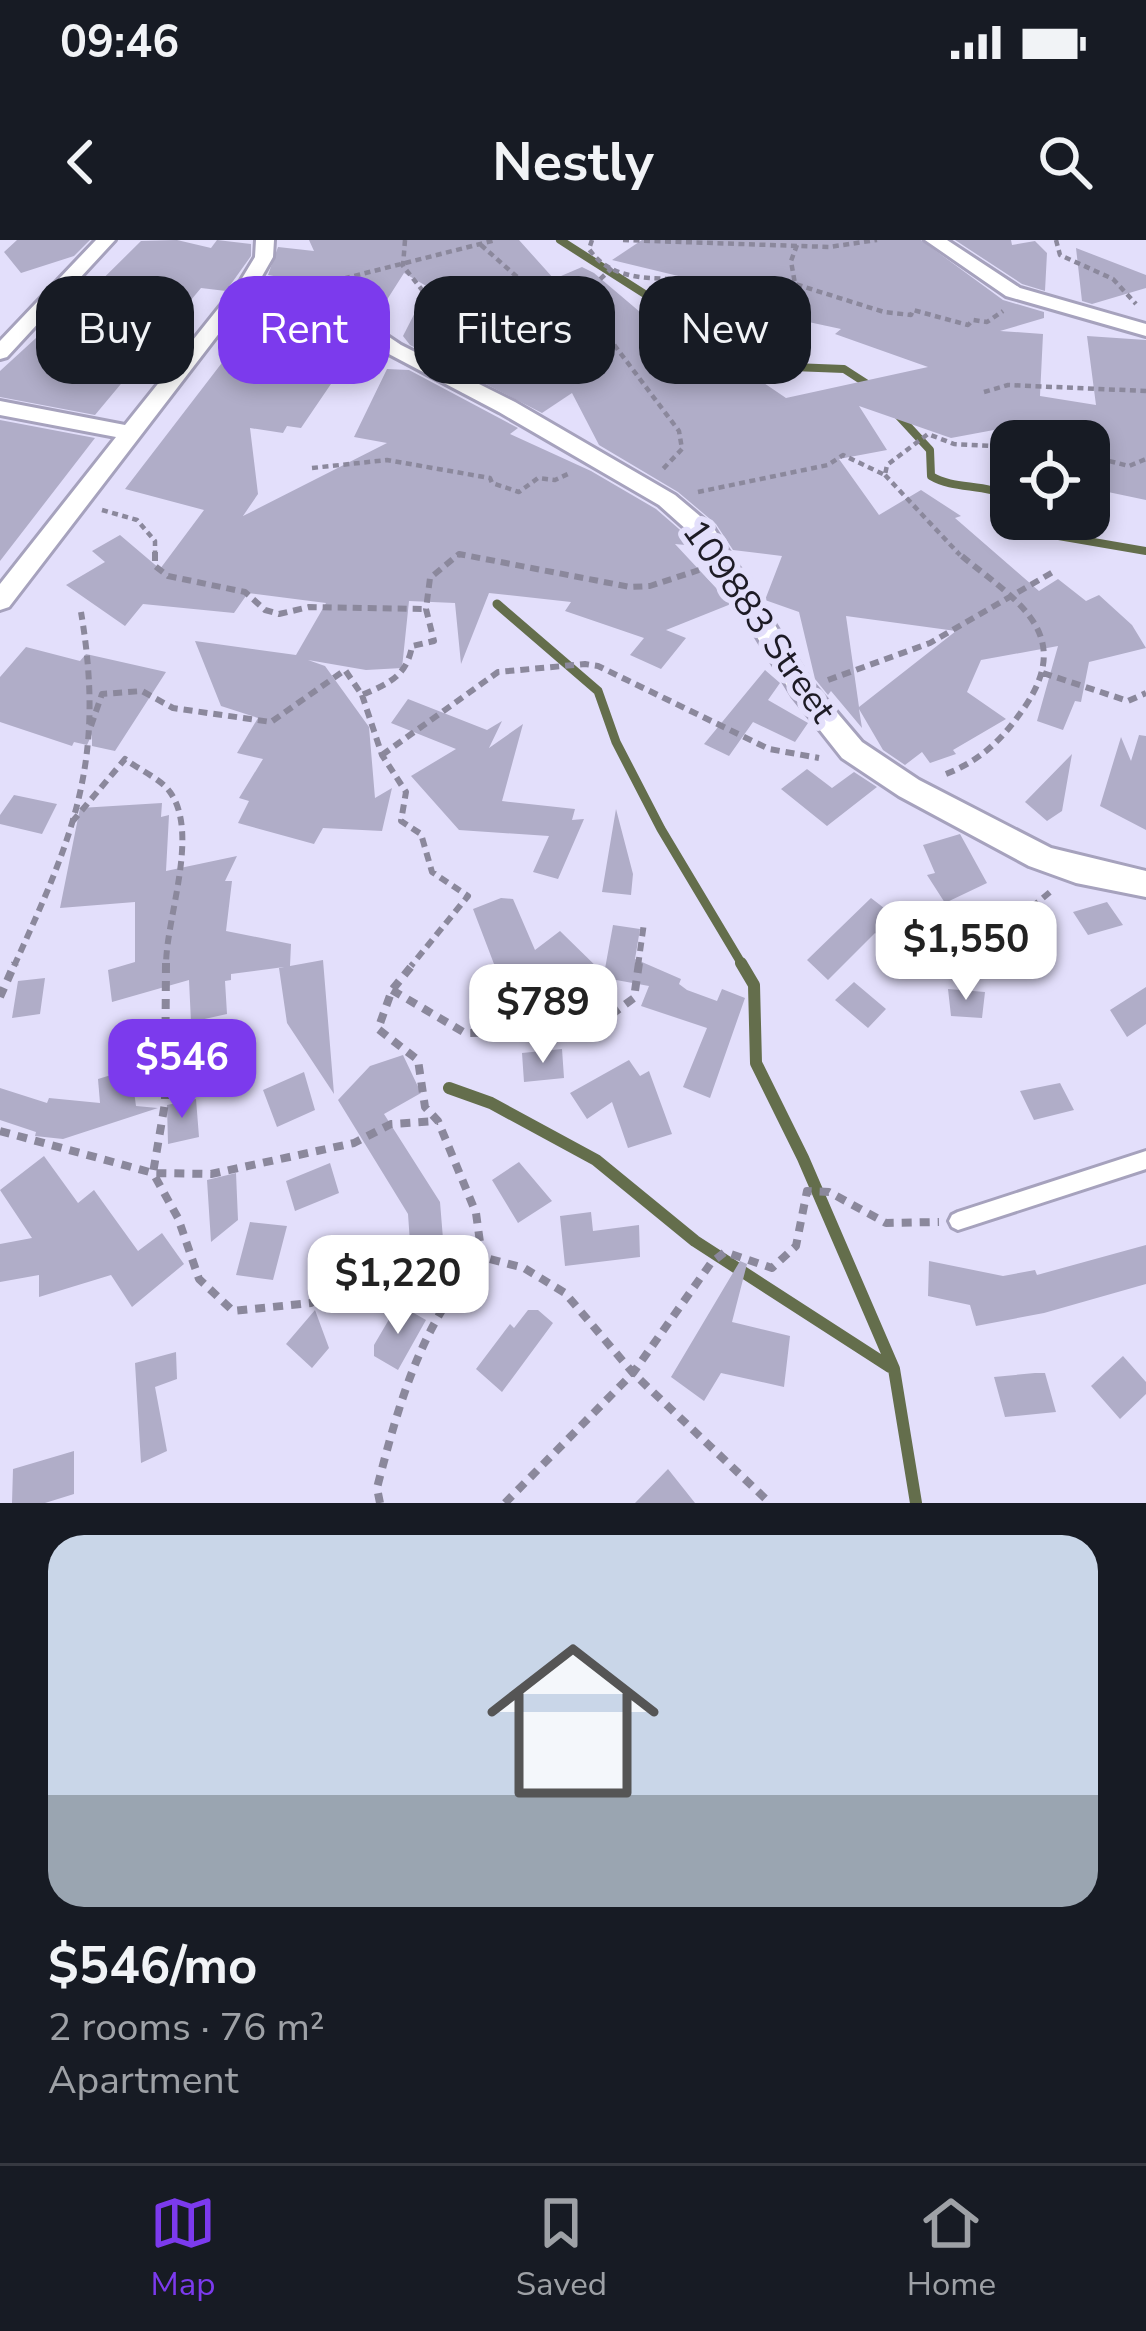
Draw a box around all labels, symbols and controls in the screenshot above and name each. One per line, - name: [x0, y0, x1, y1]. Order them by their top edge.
- text: 09:46: [60, 12, 179, 73]
- text: Nestly: [492, 125, 654, 199]
- icon: back: [48, 129, 114, 195]
- icon: search: [1032, 129, 1098, 195]
- chip: Buy: [36, 276, 194, 384]
- chip: Rent: [218, 276, 390, 384]
- chip: Filters: [414, 276, 615, 384]
- chip: New: [639, 276, 811, 384]
- map controls: [990, 420, 1110, 540]
- button: locate: [990, 420, 1110, 540]
- street label: 109883 Street: [671, 510, 847, 732]
- pin: $1,550: [868, 901, 1064, 1003]
- text: $1,550: [903, 913, 1029, 966]
- pin: $789: [472, 964, 614, 1066]
- text: $789: [496, 976, 590, 1029]
- pin: $546: [111, 1019, 253, 1121]
- text: $546: [135, 1031, 229, 1084]
- pin: $1,220: [300, 1235, 496, 1337]
- text: $1,220: [335, 1247, 461, 1300]
- icon: home: [465, 1613, 681, 1829]
- text: $546/mo: [48, 1931, 257, 2001]
- text: 2 rooms · 76 m²: [48, 2001, 325, 2054]
- text: Apartment: [48, 2054, 238, 2107]
- tab: Map: [150, 2190, 216, 2307]
- tab: Saved: [516, 2190, 607, 2307]
- tab: Home: [907, 2190, 996, 2307]

